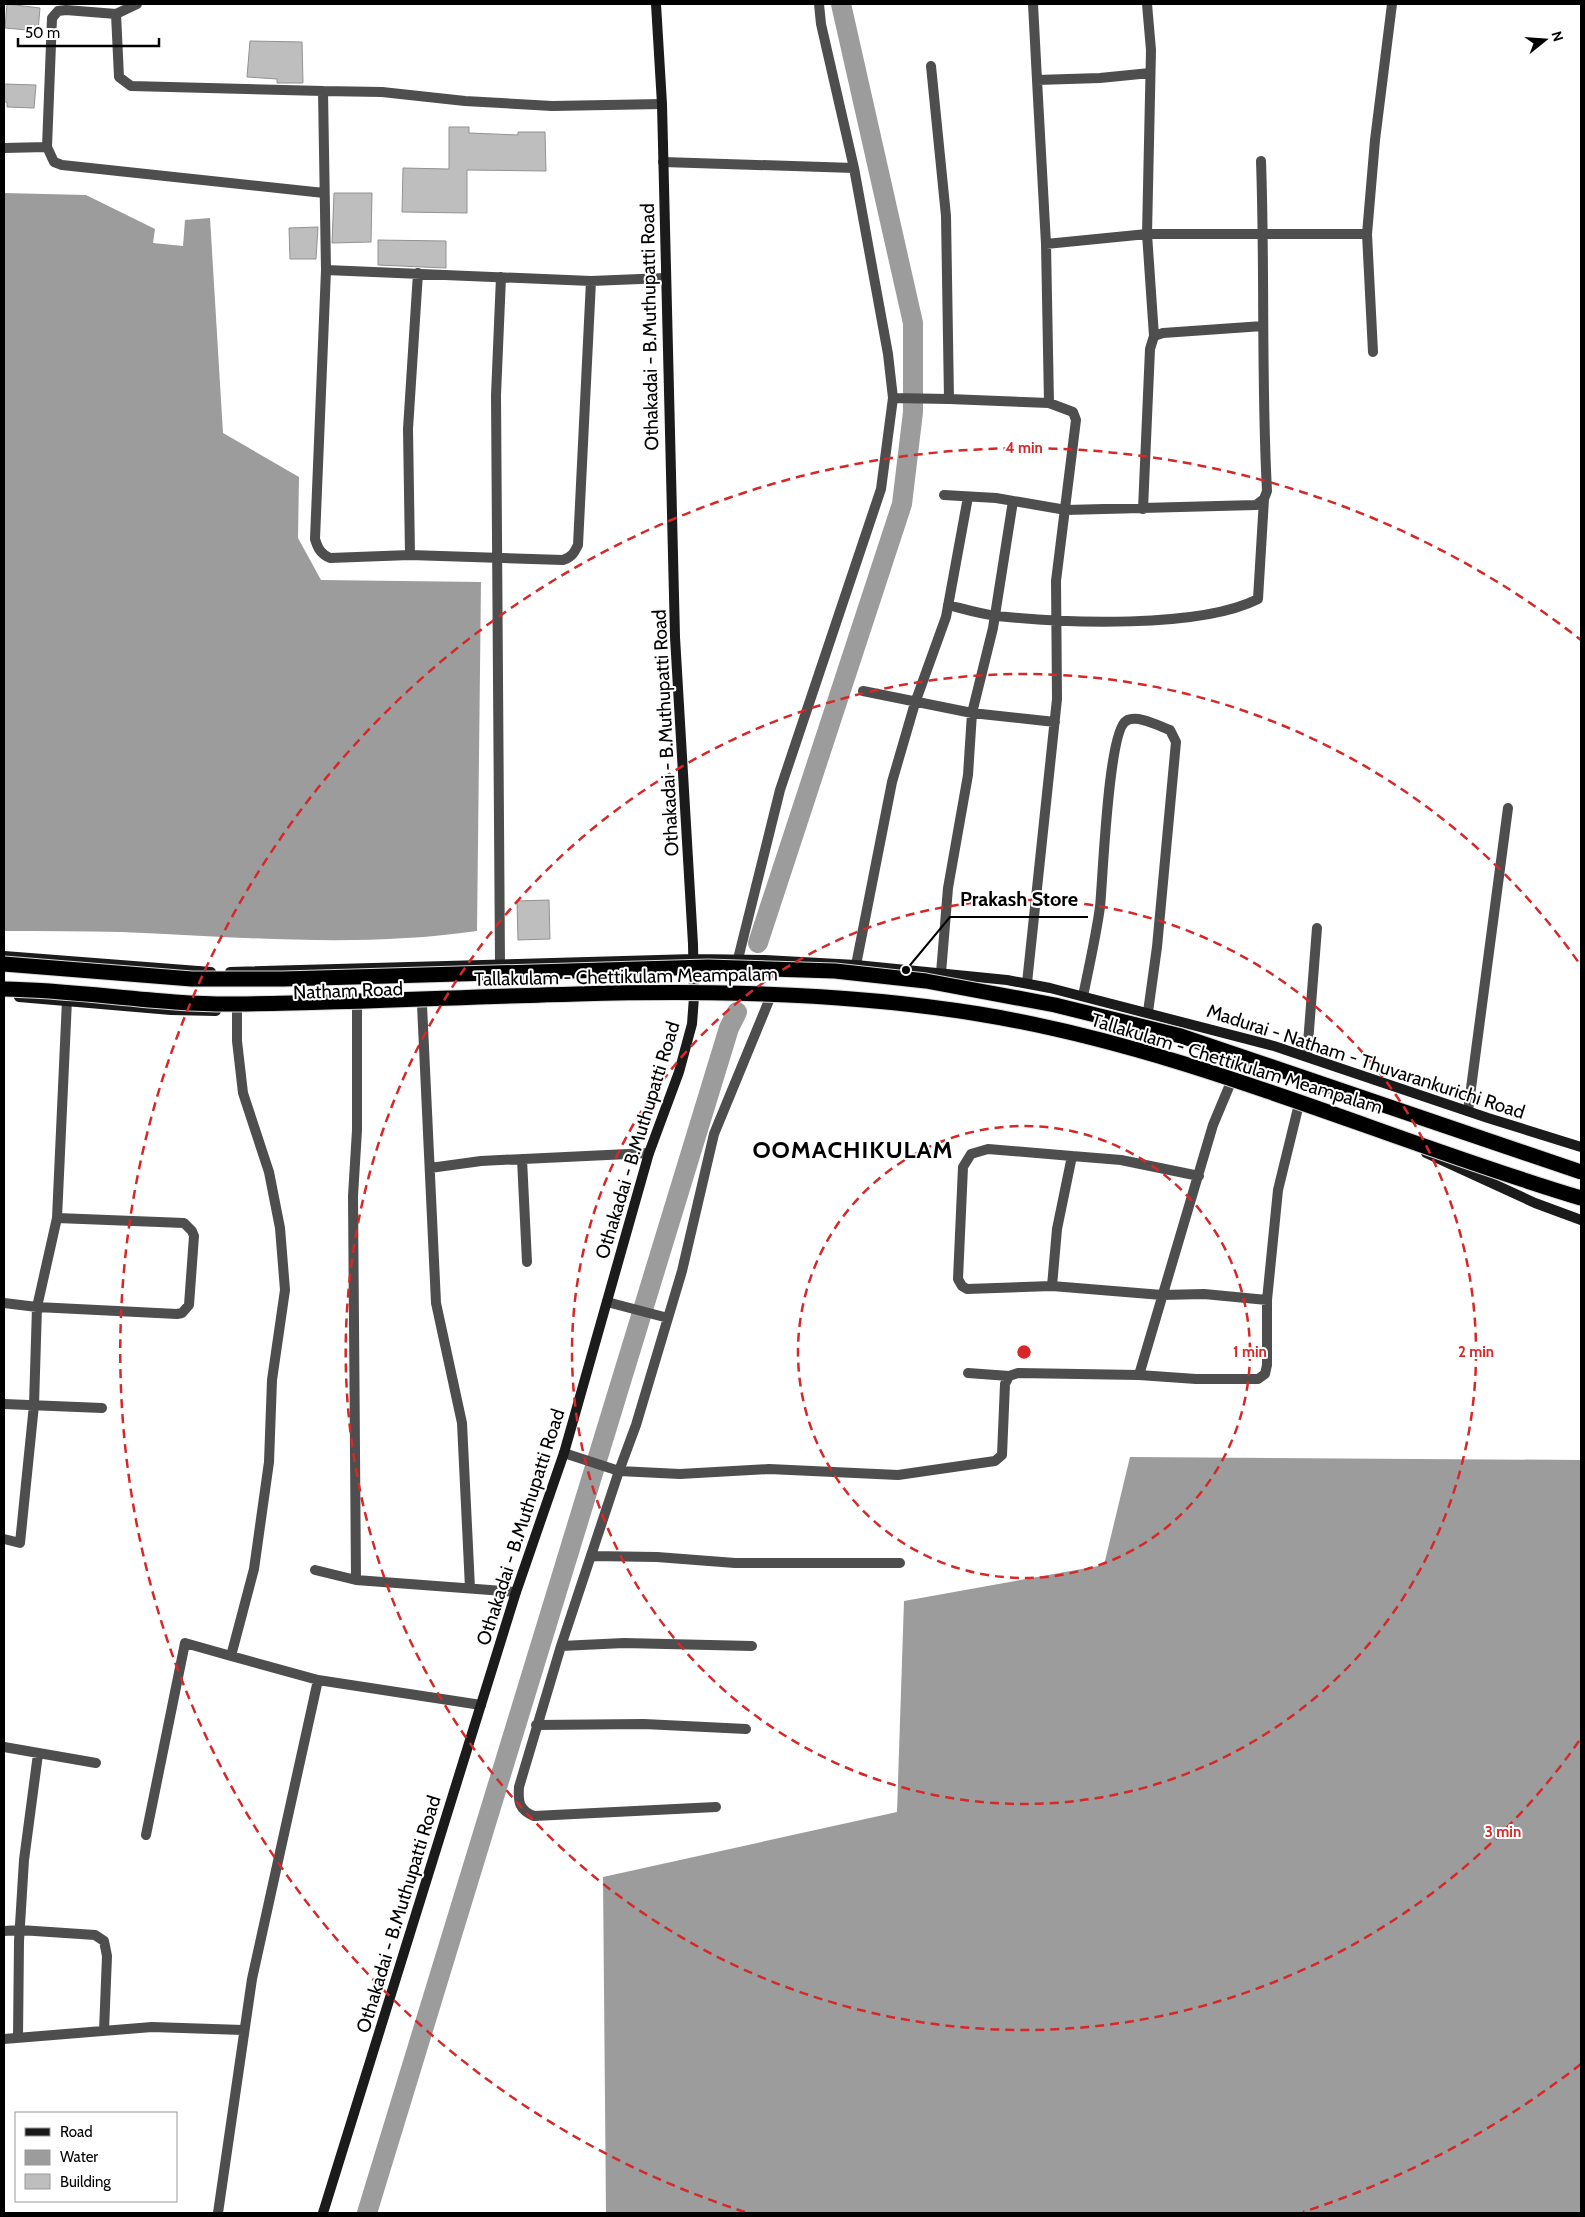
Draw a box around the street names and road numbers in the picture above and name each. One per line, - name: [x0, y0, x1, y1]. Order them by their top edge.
- street label: Othakadai - B.Muthupatti Road: [636, 203, 663, 451]
- street label: Othakadai - B.Muthupatti Road: [648, 609, 683, 857]
- street label: Tallakulam - Chettikulam Meampalam: [474, 962, 778, 991]
- street label: Natham Road: [293, 977, 403, 1004]
- street label: Madurai - Natham - Thuvarankurichi Road: [1204, 999, 1528, 1124]
- street label: Tallakulam - Chettikulam Meampalam: [1088, 1008, 1385, 1119]
- street label: Othakadai - B.Muthupatti Road: [590, 1019, 685, 1262]
- street label: Othakadai - B.Muthupatti Road: [471, 1406, 570, 1648]
- street label: Othakadai - B.Muthupatti Road: [351, 1793, 446, 2036]

